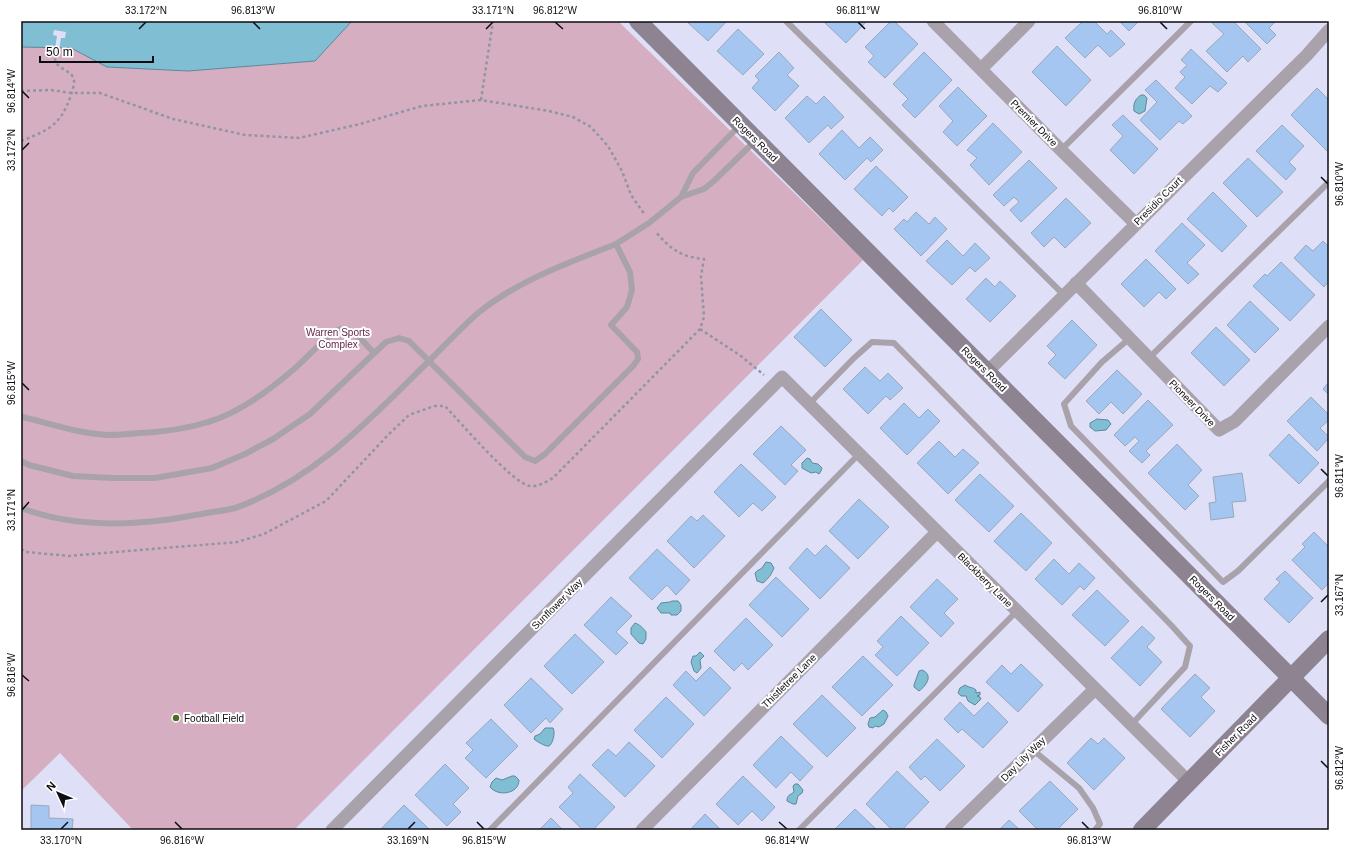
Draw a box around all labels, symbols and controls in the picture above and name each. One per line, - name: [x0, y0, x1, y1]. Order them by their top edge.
- text: 33.172°N: [125, 5, 167, 16]
- text: 96.813°W: [231, 5, 276, 16]
- text: 33.171°N: [472, 5, 514, 16]
- text: 96.812°W: [533, 5, 578, 16]
- text: 96.811°W: [836, 5, 880, 16]
- text: 96.810°W: [1138, 5, 1183, 16]
- scale bar: [40, 38, 153, 64]
- text: 50 m: [46, 45, 73, 59]
- text: 96.814°W: [6, 68, 17, 113]
- street label: Premier Drive: [1008, 97, 1060, 149]
- street label: Rogers Road: [730, 114, 780, 164]
- text: 33.172°N: [6, 129, 17, 171]
- text: 96.810°W: [1334, 161, 1345, 206]
- street label: Presidio Court: [1132, 175, 1184, 227]
- park label: Warren Sports Complex: [306, 327, 370, 350]
- street label: Rogers Road: [959, 344, 1009, 394]
- text: 96.815°W: [6, 360, 17, 405]
- street label: Pioneer Drive: [1167, 377, 1217, 429]
- text: 96.811°W: [1334, 454, 1345, 498]
- text: 33.171°N: [6, 489, 17, 531]
- street label: Blackberry Lane: [956, 551, 1015, 610]
- street label: Rogers Road: [1187, 573, 1237, 623]
- text: 33.167°N: [1334, 574, 1345, 616]
- street label: Sunflower Way: [529, 576, 585, 632]
- street label: Thistletree Lane: [760, 651, 819, 710]
- text: 96.816°W: [6, 652, 17, 697]
- street label: Fisher Road: [1213, 712, 1259, 758]
- marker: Football Field: [171, 713, 181, 723]
- place label: Football Field: [184, 713, 244, 724]
- street label: Day Lily Way: [999, 735, 1047, 783]
- text: 96.812°W: [1334, 745, 1345, 790]
- north arrow: [38, 773, 78, 813]
- text: N: [44, 779, 58, 793]
- text: 33.170°N: [40, 835, 82, 846]
- text: 96.816°W: [160, 835, 205, 846]
- text: 33.169°N: [387, 835, 429, 846]
- text: 96.815°W: [462, 835, 507, 846]
- text: 96.814°W: [765, 835, 810, 846]
- text: 96.813°W: [1067, 835, 1112, 846]

